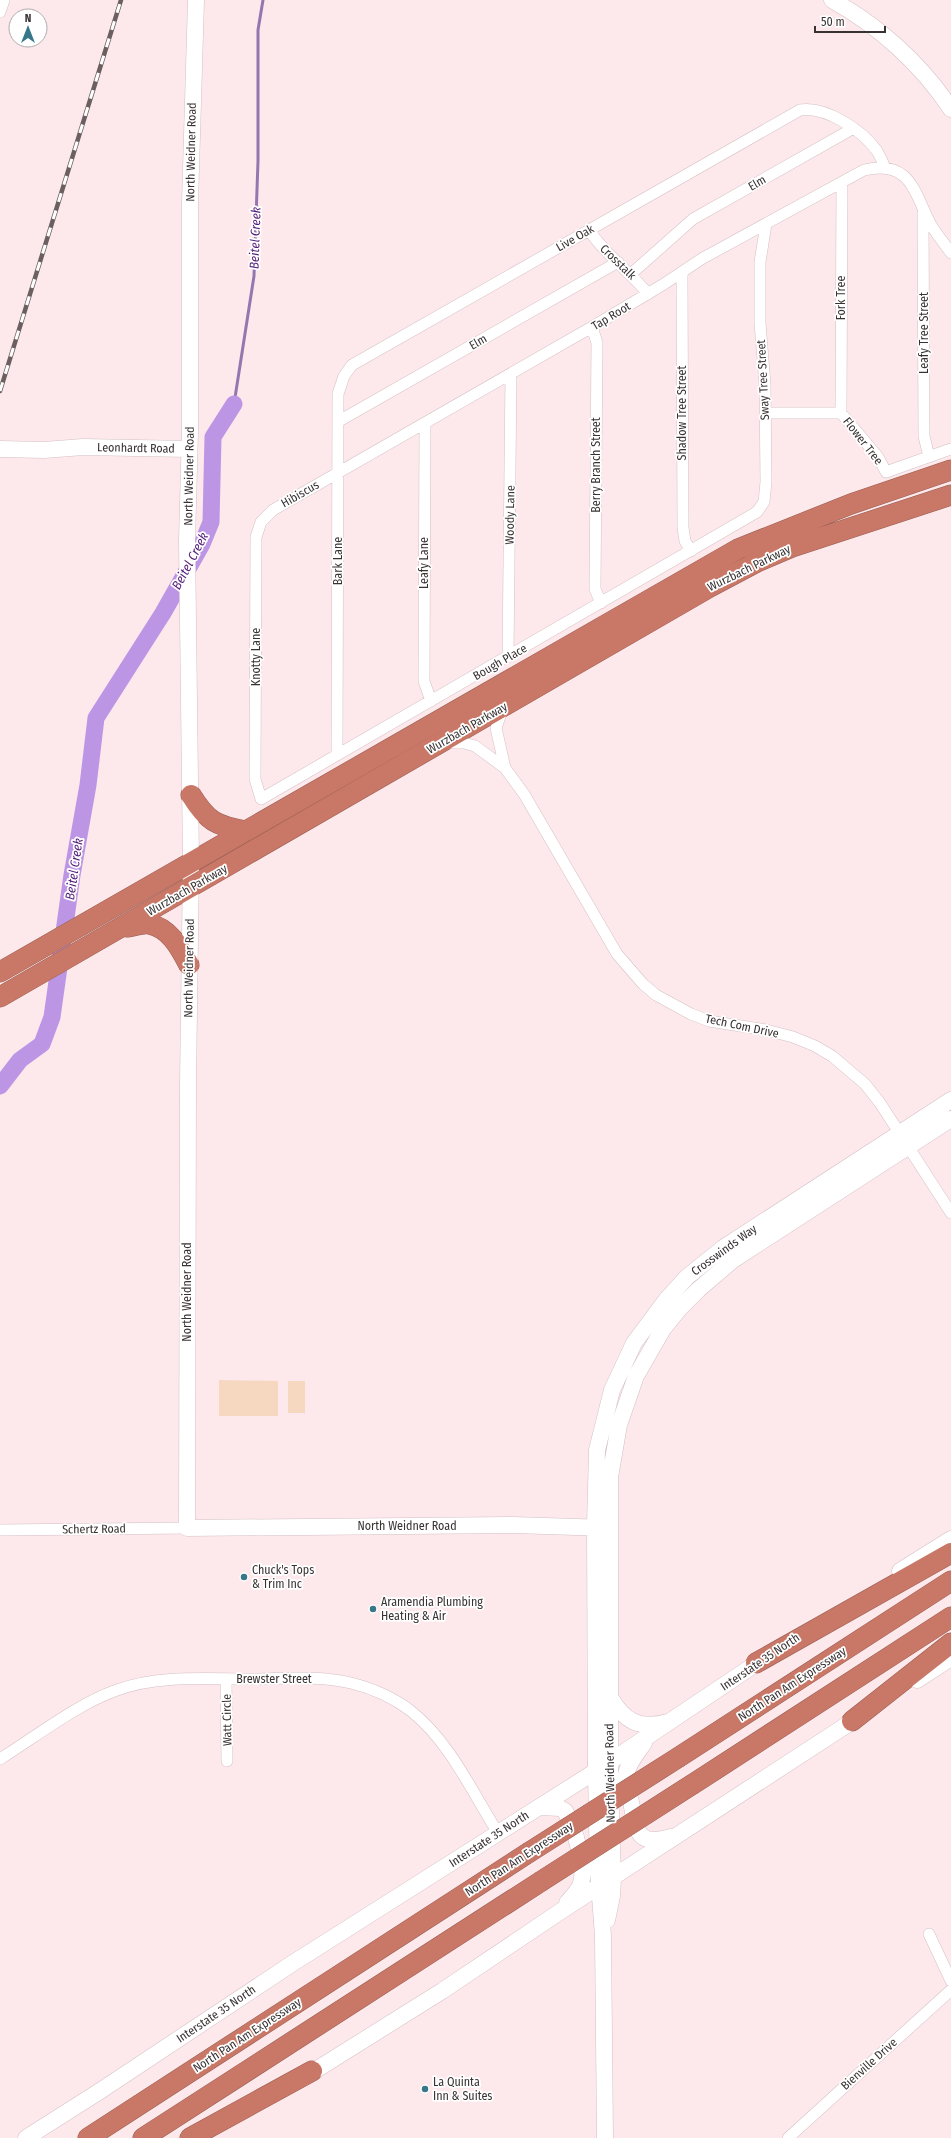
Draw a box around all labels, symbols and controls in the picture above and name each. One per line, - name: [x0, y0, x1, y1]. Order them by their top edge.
- north arrow: [8, 8, 48, 48]
- scale bar: [815, 8, 885, 34]
- text: N: [25, 12, 31, 25]
- text: 50 m: [821, 15, 845, 29]
- street label: North Weidner Road: [183, 102, 199, 202]
- street label: Elm: [746, 172, 768, 194]
- water label: Beitel Creek: [246, 206, 264, 269]
- street label: Live Oak: [554, 221, 597, 254]
- street label: Crosstalk: [597, 241, 639, 283]
- street label: Fork Tree: [834, 276, 848, 320]
- street label: Leafy Tree Street: [917, 292, 931, 374]
- street label: Tap Root: [589, 299, 633, 333]
- street label: Elm: [467, 331, 489, 353]
- street label: Sway Tree Street: [754, 339, 772, 421]
- street label: Shadow Tree Street: [675, 366, 689, 460]
- street label: Flower Tree: [840, 415, 886, 468]
- street label: Berry Branch Street: [589, 417, 603, 513]
- street label: North Weidner Road: [181, 426, 197, 526]
- street label: Leonhardt Road: [97, 440, 175, 456]
- street label: Hibiscus: [279, 478, 321, 510]
- street label: Woody Lane: [502, 485, 518, 545]
- water label: Beitel Creek: [169, 529, 212, 592]
- street label: Bark Lane: [331, 537, 345, 585]
- street label: Leafy Lane: [417, 537, 431, 589]
- street label: Wurzbach Parkway: [705, 542, 793, 594]
- street label: Knotty Lane: [249, 628, 263, 686]
- street label: Bough Place: [471, 641, 530, 683]
- street label: Wurzbach Parkway: [424, 699, 510, 757]
- water label: Beitel Creek: [62, 837, 86, 901]
- street label: Wurzbach Parkway: [144, 861, 230, 919]
- street label: North Weidner Road: [181, 918, 197, 1018]
- street label: Tech Com Drive: [704, 1011, 780, 1041]
- street label: Crosswinds Way: [689, 1221, 760, 1278]
- street label: North Weidner Road: [180, 1242, 194, 1342]
- street label: North Weidner Road: [357, 1519, 457, 1533]
- street label: Schertz Road: [62, 1521, 126, 1537]
- place label: Chuck's Tops & Trim Inc: [252, 1563, 314, 1591]
- marker: Chuck's Tops & Trim Inc: [239, 1572, 249, 1582]
- place label: Aramendia Plumbing Heating & Air: [381, 1595, 483, 1623]
- marker: Aramendia Plumbing Heating & Air: [368, 1604, 378, 1614]
- street label: Interstate 35 North: [718, 1630, 802, 1694]
- street label: North Pan Am Expressway: [735, 1644, 849, 1724]
- street label: Brewster Street: [236, 1672, 312, 1686]
- street label: Watt Circle: [220, 1694, 234, 1746]
- street label: North Weidner Road: [602, 1723, 618, 1823]
- street label: Interstate 35 North: [446, 1808, 532, 1870]
- street label: North Pan Am Expressway: [462, 1819, 576, 1899]
- street label: Interstate 35 North: [174, 1982, 258, 2046]
- street label: North Pan Am Expressway: [190, 1995, 304, 2075]
- street label: Bienville Drive: [838, 2035, 900, 2093]
- place label: La Quinta Inn & Suites: [433, 2075, 492, 2103]
- marker: La Quinta Inn & Suites: [420, 2084, 430, 2094]

